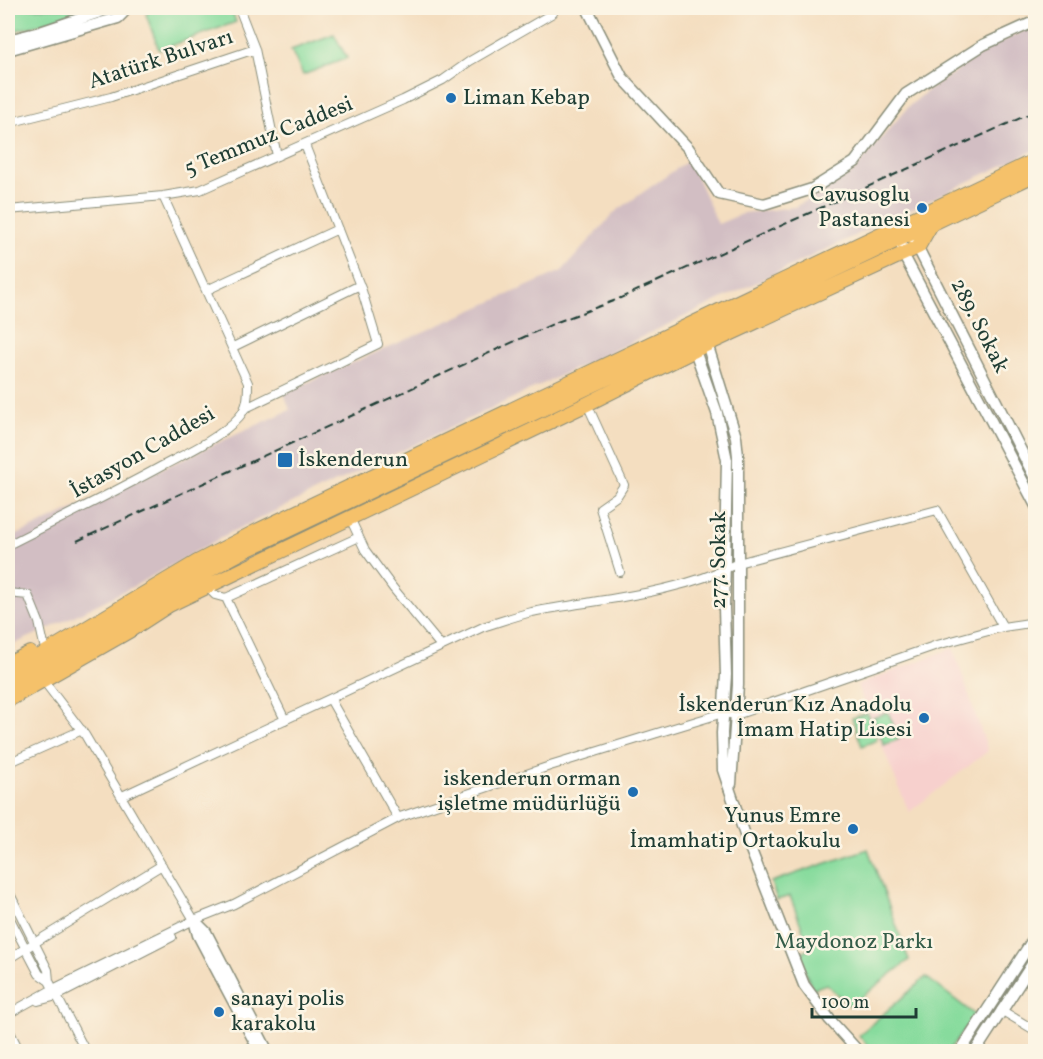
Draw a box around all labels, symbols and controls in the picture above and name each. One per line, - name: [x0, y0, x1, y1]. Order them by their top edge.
- street label: Atatürk Bulvarı: [85, 22, 237, 98]
- place label: Liman Kebap: [463, 83, 590, 114]
- street label: 5 Temmuz Caddesi: [180, 89, 358, 185]
- marker: Liman Kebap: [444, 91, 458, 105]
- place label: Cavusoglu Pastanesi: [810, 180, 910, 236]
- marker: Cavusoglu Pastanesi: [915, 201, 929, 215]
- street label: 289. Sokak: [942, 273, 1016, 379]
- street label: İstasyon Caddesi: [65, 399, 221, 507]
- place label: İskenderun: [298, 445, 408, 476]
- marker: İskenderun: [276, 451, 294, 469]
- street label: 277. Sokak: [704, 511, 735, 609]
- place label: İskenderun Kız Anadolu İmam Hatip Lisesi: [678, 690, 912, 746]
- marker: İskenderun Kız Anadolu İmam Hatip Lisesi: [917, 711, 931, 725]
- place label: iskenderun orman işletme müdürlüğü: [437, 764, 621, 820]
- marker: iskenderun orman işletme müdürlüğü: [626, 785, 640, 799]
- place label: Yunus Emre İmamhatip Ortaokulu: [629, 801, 841, 857]
- marker: Yunus Emre İmamhatip Ortaokulu: [846, 822, 860, 836]
- park label: Maydonoz Parkı: [775, 927, 933, 958]
- scale bar: [812, 981, 916, 1019]
- place label: sanayi polis karakolu: [231, 984, 344, 1040]
- text: 100 m: [821, 991, 870, 1016]
- marker: sanayi polis karakolu: [212, 1005, 226, 1019]

